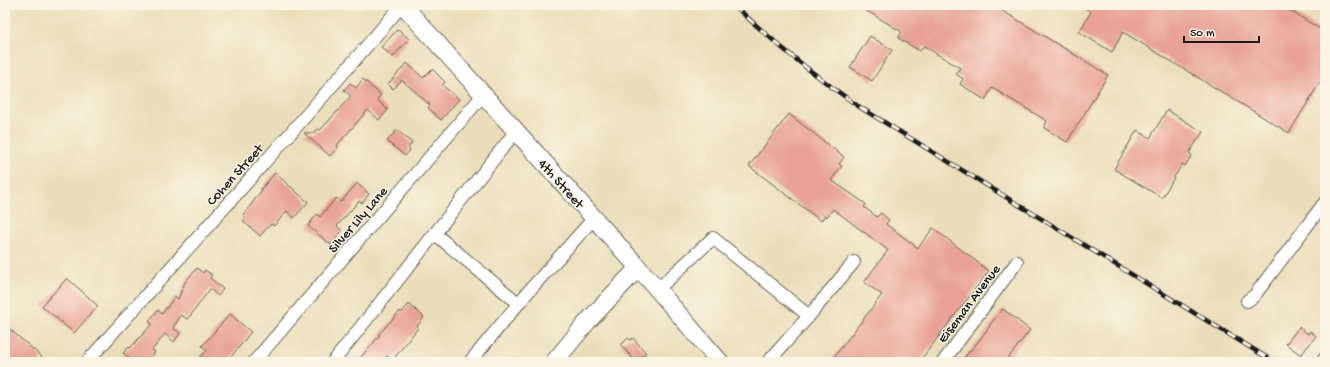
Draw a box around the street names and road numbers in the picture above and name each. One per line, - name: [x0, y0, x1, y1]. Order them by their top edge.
- street label: Cohen Street: [204, 140, 269, 210]
- street label: 4th Street: [534, 156, 588, 214]
- street label: Silver Lily Lane: [325, 183, 393, 257]
- street label: Eiseman Avenue: [935, 261, 1006, 347]

